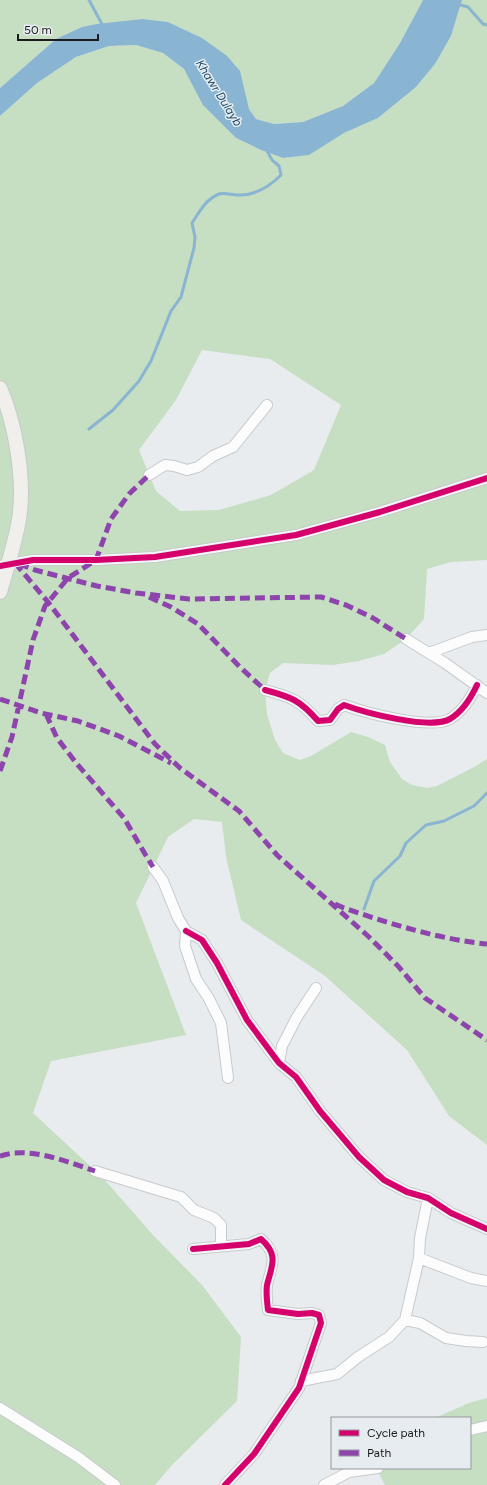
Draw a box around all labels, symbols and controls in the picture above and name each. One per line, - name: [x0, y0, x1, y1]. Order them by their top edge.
- scale bar: [18, 16, 98, 42]
- text: 50 m: [24, 23, 52, 37]
- water label: Khawr Dulayb: [193, 57, 245, 129]
- legend: [331, 1417, 471, 1469]
- text: Cycle path: [367, 1426, 425, 1440]
- text: Path: [367, 1446, 391, 1460]

